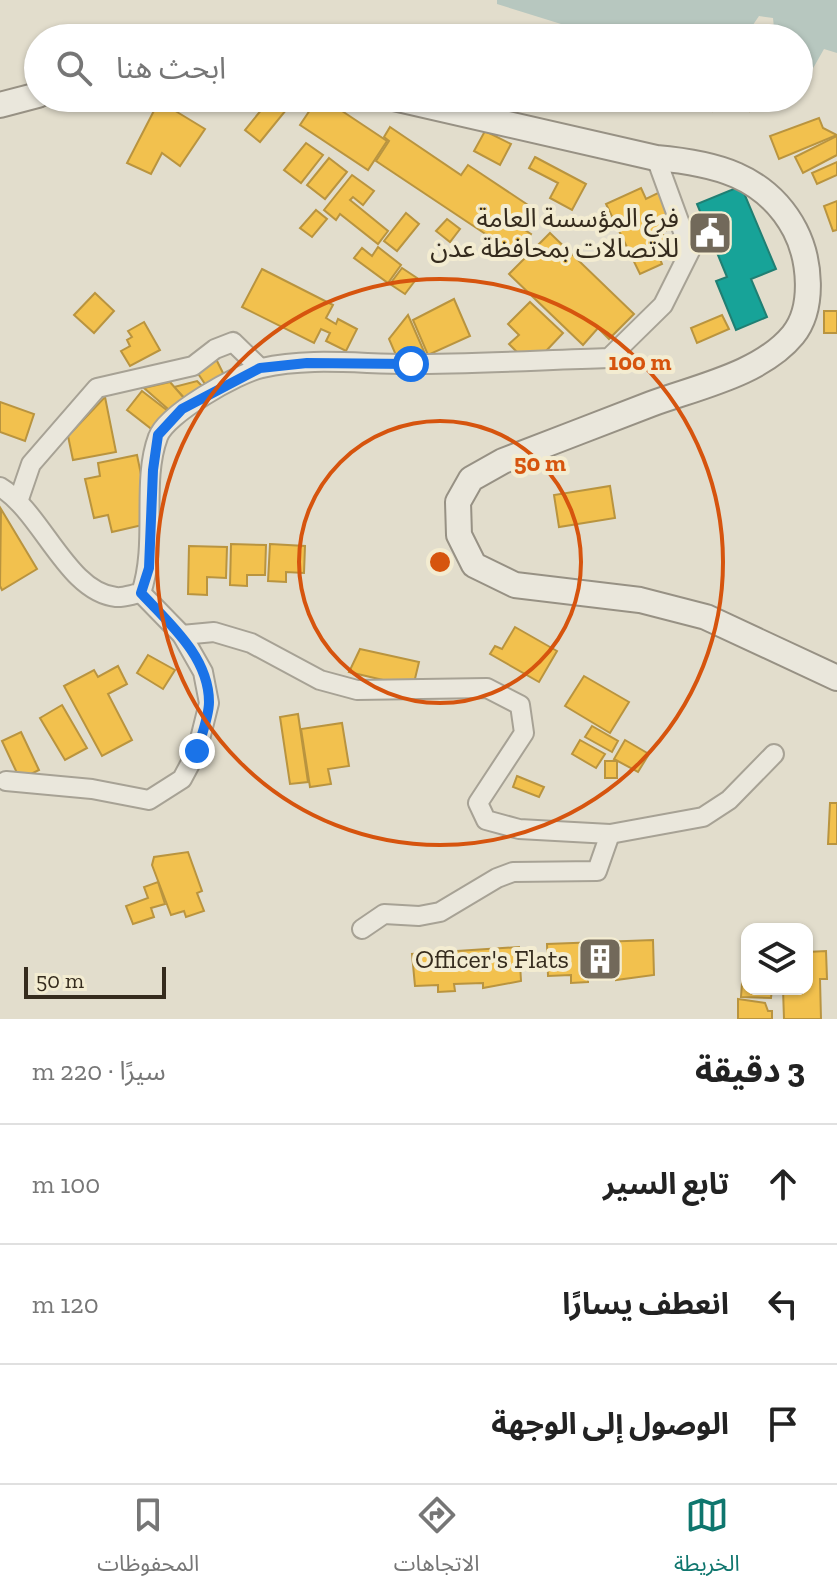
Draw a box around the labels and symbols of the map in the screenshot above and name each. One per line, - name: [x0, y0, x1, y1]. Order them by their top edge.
- place label: فرع المؤسسة العامة للاتصالات بمحافظة عدن: [430, 202, 679, 264]
- public building icon: فرع المؤسسة العامة للاتصالات بمحافظة عدن: [686, 209, 734, 257]
- route start: [393, 346, 429, 382]
- text: 100 m: [609, 347, 671, 376]
- text: 50 m: [514, 448, 566, 477]
- centre of rings: [426, 548, 454, 576]
- route end: [179, 733, 215, 769]
- building icon: Officer's Flats: [576, 935, 624, 983]
- place label: Officer's Flats: [415, 943, 569, 975]
- scale bar: [24, 963, 166, 999]

